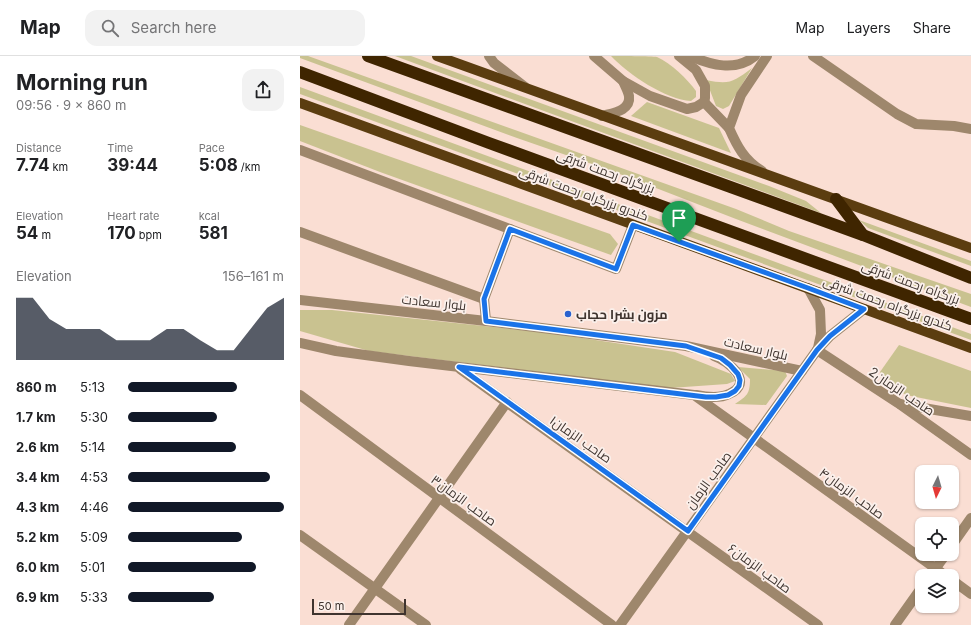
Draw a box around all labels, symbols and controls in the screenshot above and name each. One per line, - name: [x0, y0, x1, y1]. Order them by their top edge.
- search box: [85, 10, 365, 46]
- text: Map: [20, 16, 61, 39]
- icon: search: [99, 17, 121, 39]
- text: Search here: [131, 18, 216, 37]
- text: Map: [796, 19, 825, 36]
- text: Layers: [847, 19, 891, 36]
- text: Share: [913, 19, 951, 36]
- text: Morning run: [16, 69, 148, 95]
- button: share: [242, 69, 284, 111]
- text: 09:56 · 9 × 860 m: [16, 97, 126, 113]
- text: Distance: [16, 141, 61, 155]
- text: Time: [107, 141, 133, 155]
- text: Pace: [199, 141, 225, 155]
- street label: بزرگراه رحمت شرقی: [555, 146, 657, 196]
- text: 7.74: [16, 155, 49, 175]
- text: 39:44: [107, 155, 158, 175]
- text: 5:08: [199, 155, 238, 175]
- text: km: [49, 160, 68, 174]
- text: /km: [238, 160, 260, 174]
- street label: کندرو بزرگراه رحمت شرقی: [517, 162, 651, 224]
- pin: [662, 201, 696, 242]
- icon: arrive: [668, 207, 690, 229]
- text: Elevation: [16, 209, 63, 223]
- text: Heart rate: [107, 209, 159, 223]
- text: kcal: [199, 209, 220, 223]
- text: 54: [16, 223, 38, 243]
- text: 170: [107, 223, 136, 243]
- text: 581: [199, 223, 228, 243]
- text: m: [38, 228, 51, 242]
- text: bpm: [136, 228, 162, 242]
- street label: بزرگراه رحمت شرقی: [860, 257, 962, 307]
- text: Elevation: [16, 268, 72, 284]
- text: 156–161 m: [223, 268, 284, 284]
- street label: کندرو بزرگراه رحمت شرقی: [821, 272, 955, 334]
- street label: بلوار سعادت: [401, 291, 467, 313]
- place label: مزون بشرا حجاب: [576, 306, 668, 323]
- marker: مزون بشرا حجاب: [563, 309, 573, 319]
- street label: بلوار سعادت: [723, 333, 789, 363]
- street label: 2صاحب الزمان: [866, 363, 938, 419]
- text: 860 m: [16, 379, 57, 395]
- text: 5:13: [80, 379, 105, 395]
- text: 1.7 km: [16, 409, 56, 425]
- text: 5:30: [80, 409, 108, 425]
- street label: صاحب الزمان۱: [547, 412, 615, 466]
- text: 2.6 km: [16, 439, 59, 455]
- text: 5:14: [80, 439, 105, 455]
- street label: صاحب الزمان: [682, 448, 734, 512]
- street label: صاحب الزمان۴: [816, 464, 888, 522]
- north arrow: [915, 465, 959, 509]
- map controls: [915, 465, 959, 613]
- text: 3.4 km: [16, 469, 60, 485]
- text: 4:53: [80, 469, 108, 485]
- street label: صاحب الزمان۳: [428, 471, 500, 529]
- text: 4.3 km: [16, 499, 59, 515]
- text: 4:46: [80, 499, 109, 515]
- button: locate: [915, 517, 959, 561]
- text: 5.2 km: [16, 529, 59, 545]
- text: 5:09: [80, 529, 108, 545]
- street label: صاحب الزمان۶: [725, 540, 795, 596]
- text: 6.0 km: [16, 559, 59, 575]
- text: 5:01: [80, 559, 105, 575]
- button: layers: [915, 569, 959, 613]
- text: 6.9 km: [16, 589, 59, 605]
- text: 5:33: [80, 589, 108, 605]
- scale bar: [312, 597, 406, 616]
- text: 50 m: [318, 599, 344, 613]

